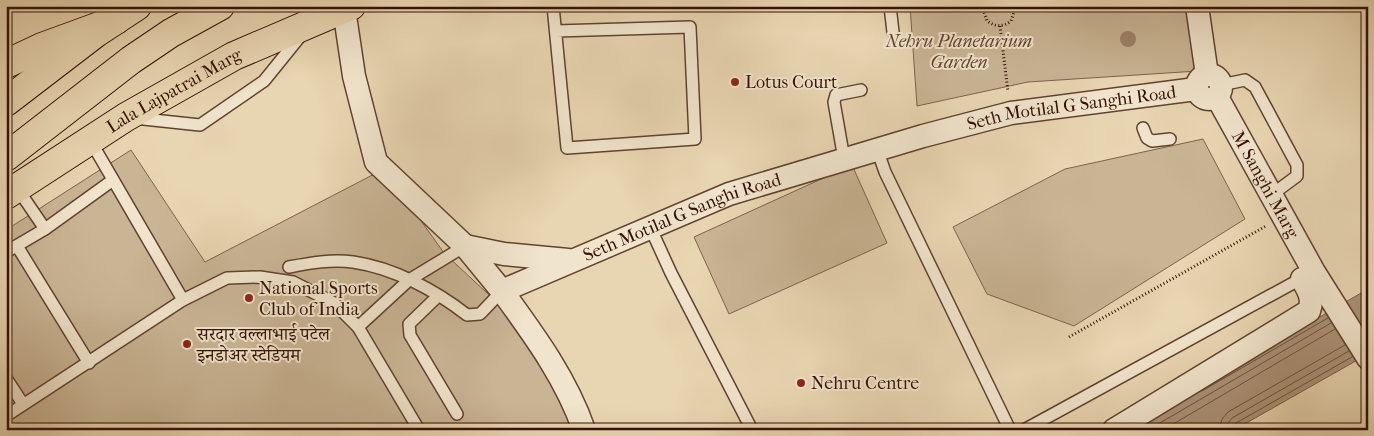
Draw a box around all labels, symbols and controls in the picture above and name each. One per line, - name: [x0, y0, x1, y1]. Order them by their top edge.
- park label: Nehru Planetarium Garden: [885, 31, 1032, 73]
- street label: Lala Lajpatrai Marg: [103, 44, 245, 137]
- place label: Lotus Court: [745, 72, 838, 93]
- marker: Lotus Court: [729, 76, 741, 88]
- street label: Seth Motilal G Sanghi Road: [965, 81, 1177, 135]
- street label: M Sanghi Marg: [1227, 127, 1304, 242]
- street label: Seth Motilal G Sanghi Road: [580, 168, 784, 266]
- place label: National Sports Club of India: [259, 278, 378, 320]
- marker: National Sports Club of India: [243, 292, 255, 304]
- place label: सरदार वल्लाभाई पटेल इनडोअर स्टेडियम: [196, 323, 331, 366]
- marker: सरदार वल्लाभाई पटेल इनडोअर स्टेडियम: [181, 338, 193, 350]
- place label: Nehru Centre: [811, 373, 919, 394]
- marker: Nehru Centre: [795, 377, 807, 389]

